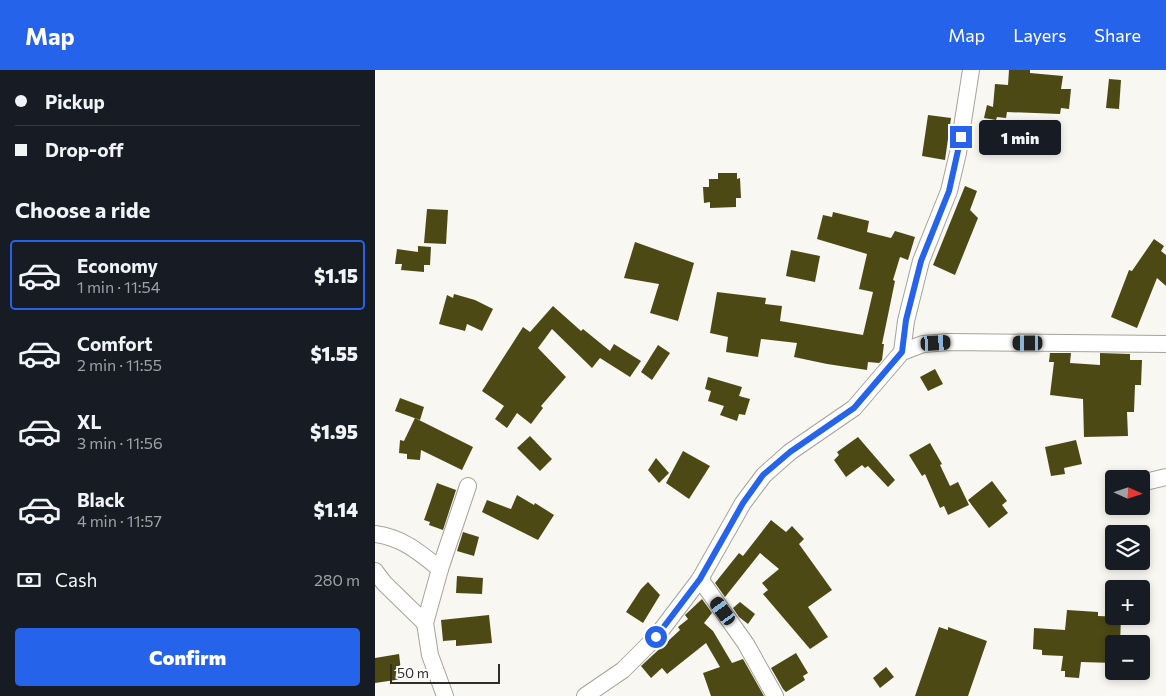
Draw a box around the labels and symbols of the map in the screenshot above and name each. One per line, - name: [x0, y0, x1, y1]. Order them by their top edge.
- callout: 1 min: [979, 120, 1061, 154]
- route end: [950, 126, 972, 148]
- car: [920, 335, 951, 351]
- car: [1013, 336, 1043, 351]
- north arrow: [1105, 470, 1150, 515]
- car: [708, 594, 737, 628]
- route start: [645, 626, 667, 648]
- scale bar: [390, 661, 500, 684]

